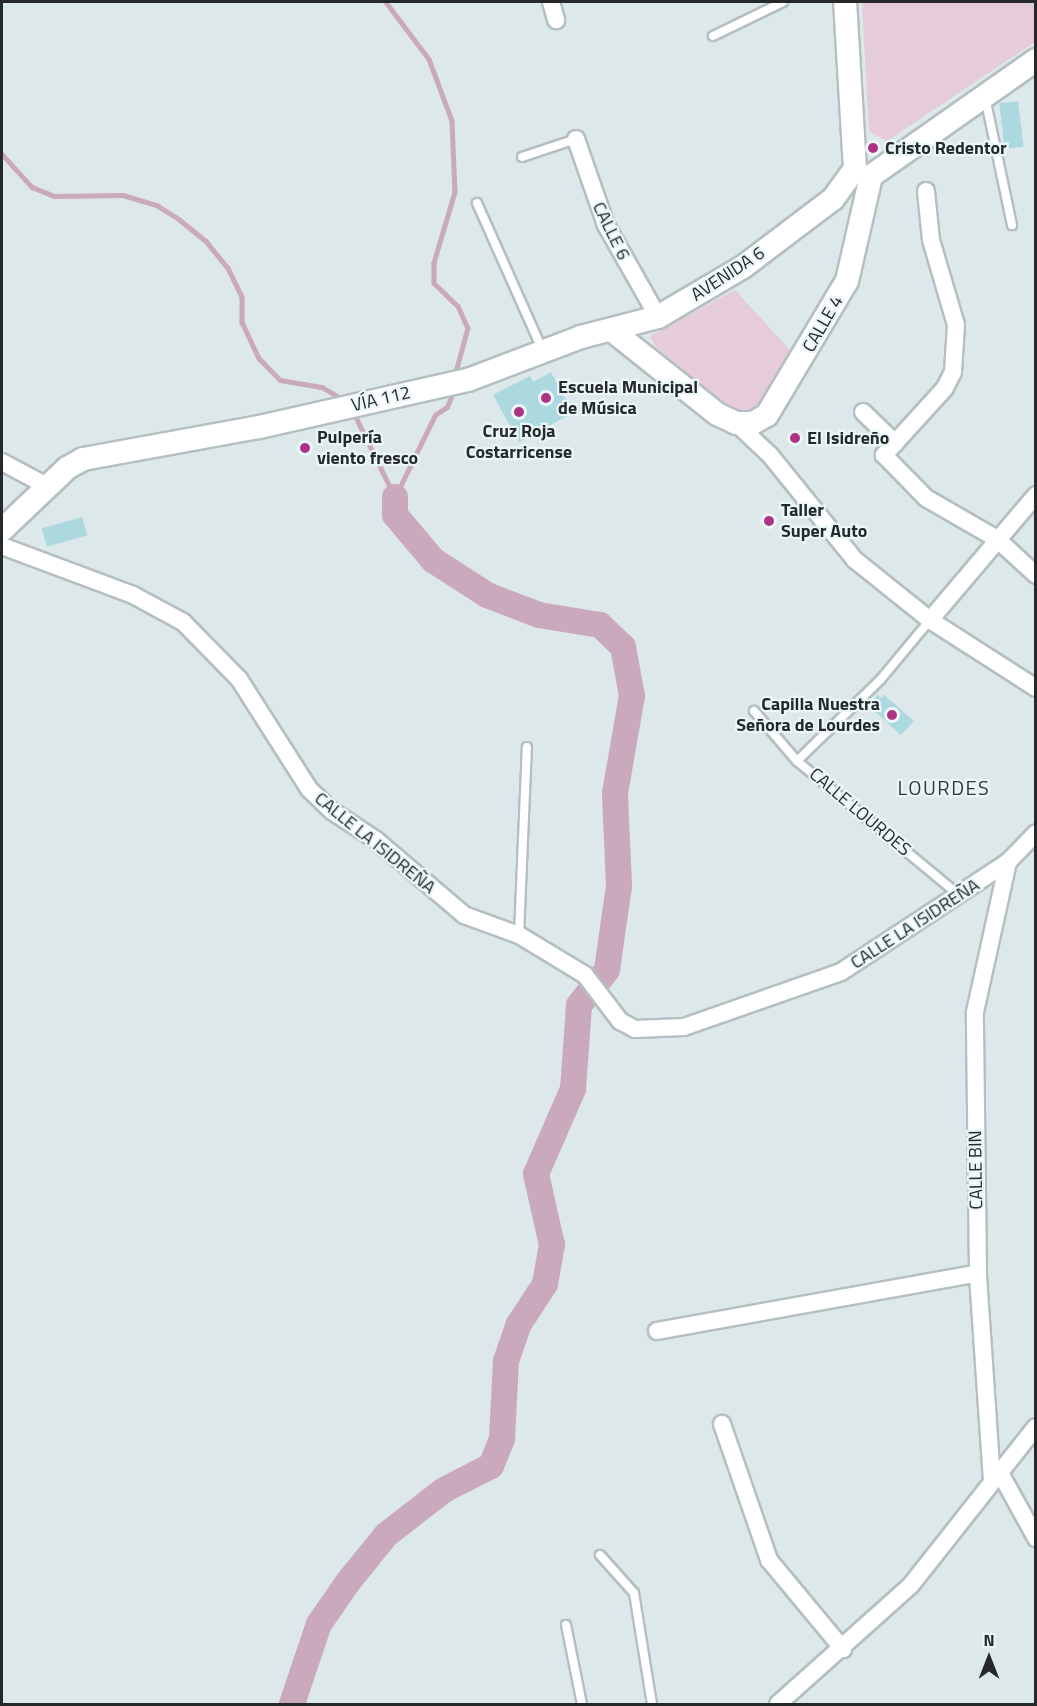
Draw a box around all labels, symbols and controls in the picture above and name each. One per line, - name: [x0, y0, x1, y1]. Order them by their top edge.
- place label: Cristo Redentor: [885, 137, 1007, 159]
- marker: Cristo Redentor: [866, 141, 880, 155]
- street label: CALLE 6: [588, 199, 634, 263]
- street label: AVENIDA 6: [687, 242, 769, 306]
- street label: CALLE 4: [798, 292, 848, 356]
- place label: Escuela Municipal de Música: [558, 377, 698, 420]
- street label: VÍA 112: [349, 382, 413, 416]
- marker: Escuela Municipal de Música: [539, 391, 553, 405]
- marker: Cruz Roja Costarricense: [512, 405, 526, 419]
- place label: Cruz Roja Costarricense: [466, 421, 572, 464]
- place label: Pulpería viento fresco: [317, 427, 418, 470]
- place label: El Isidreño: [807, 427, 889, 449]
- marker: El Isidreño: [788, 431, 802, 445]
- marker: Pulpería viento fresco: [298, 441, 312, 455]
- place label: Taller Super Auto: [781, 500, 867, 542]
- marker: Taller Super Auto: [762, 514, 776, 528]
- place label: Capilla Nuestra Señora de Lourdes: [736, 694, 880, 736]
- marker: Capilla Nuestra Señora de Lourdes: [885, 708, 899, 722]
- street label: CALLE LOURDES: [805, 763, 915, 861]
- district label: LOURDES: [898, 775, 990, 799]
- street label: CALLE LA ISIDREÑA: [310, 788, 440, 898]
- street label: CALLE LA ISIDREÑA: [847, 874, 983, 974]
- street label: CALLE BIN: [965, 1130, 987, 1210]
- north arrow: [959, 1628, 1019, 1688]
- text: N: [983, 1628, 995, 1652]

